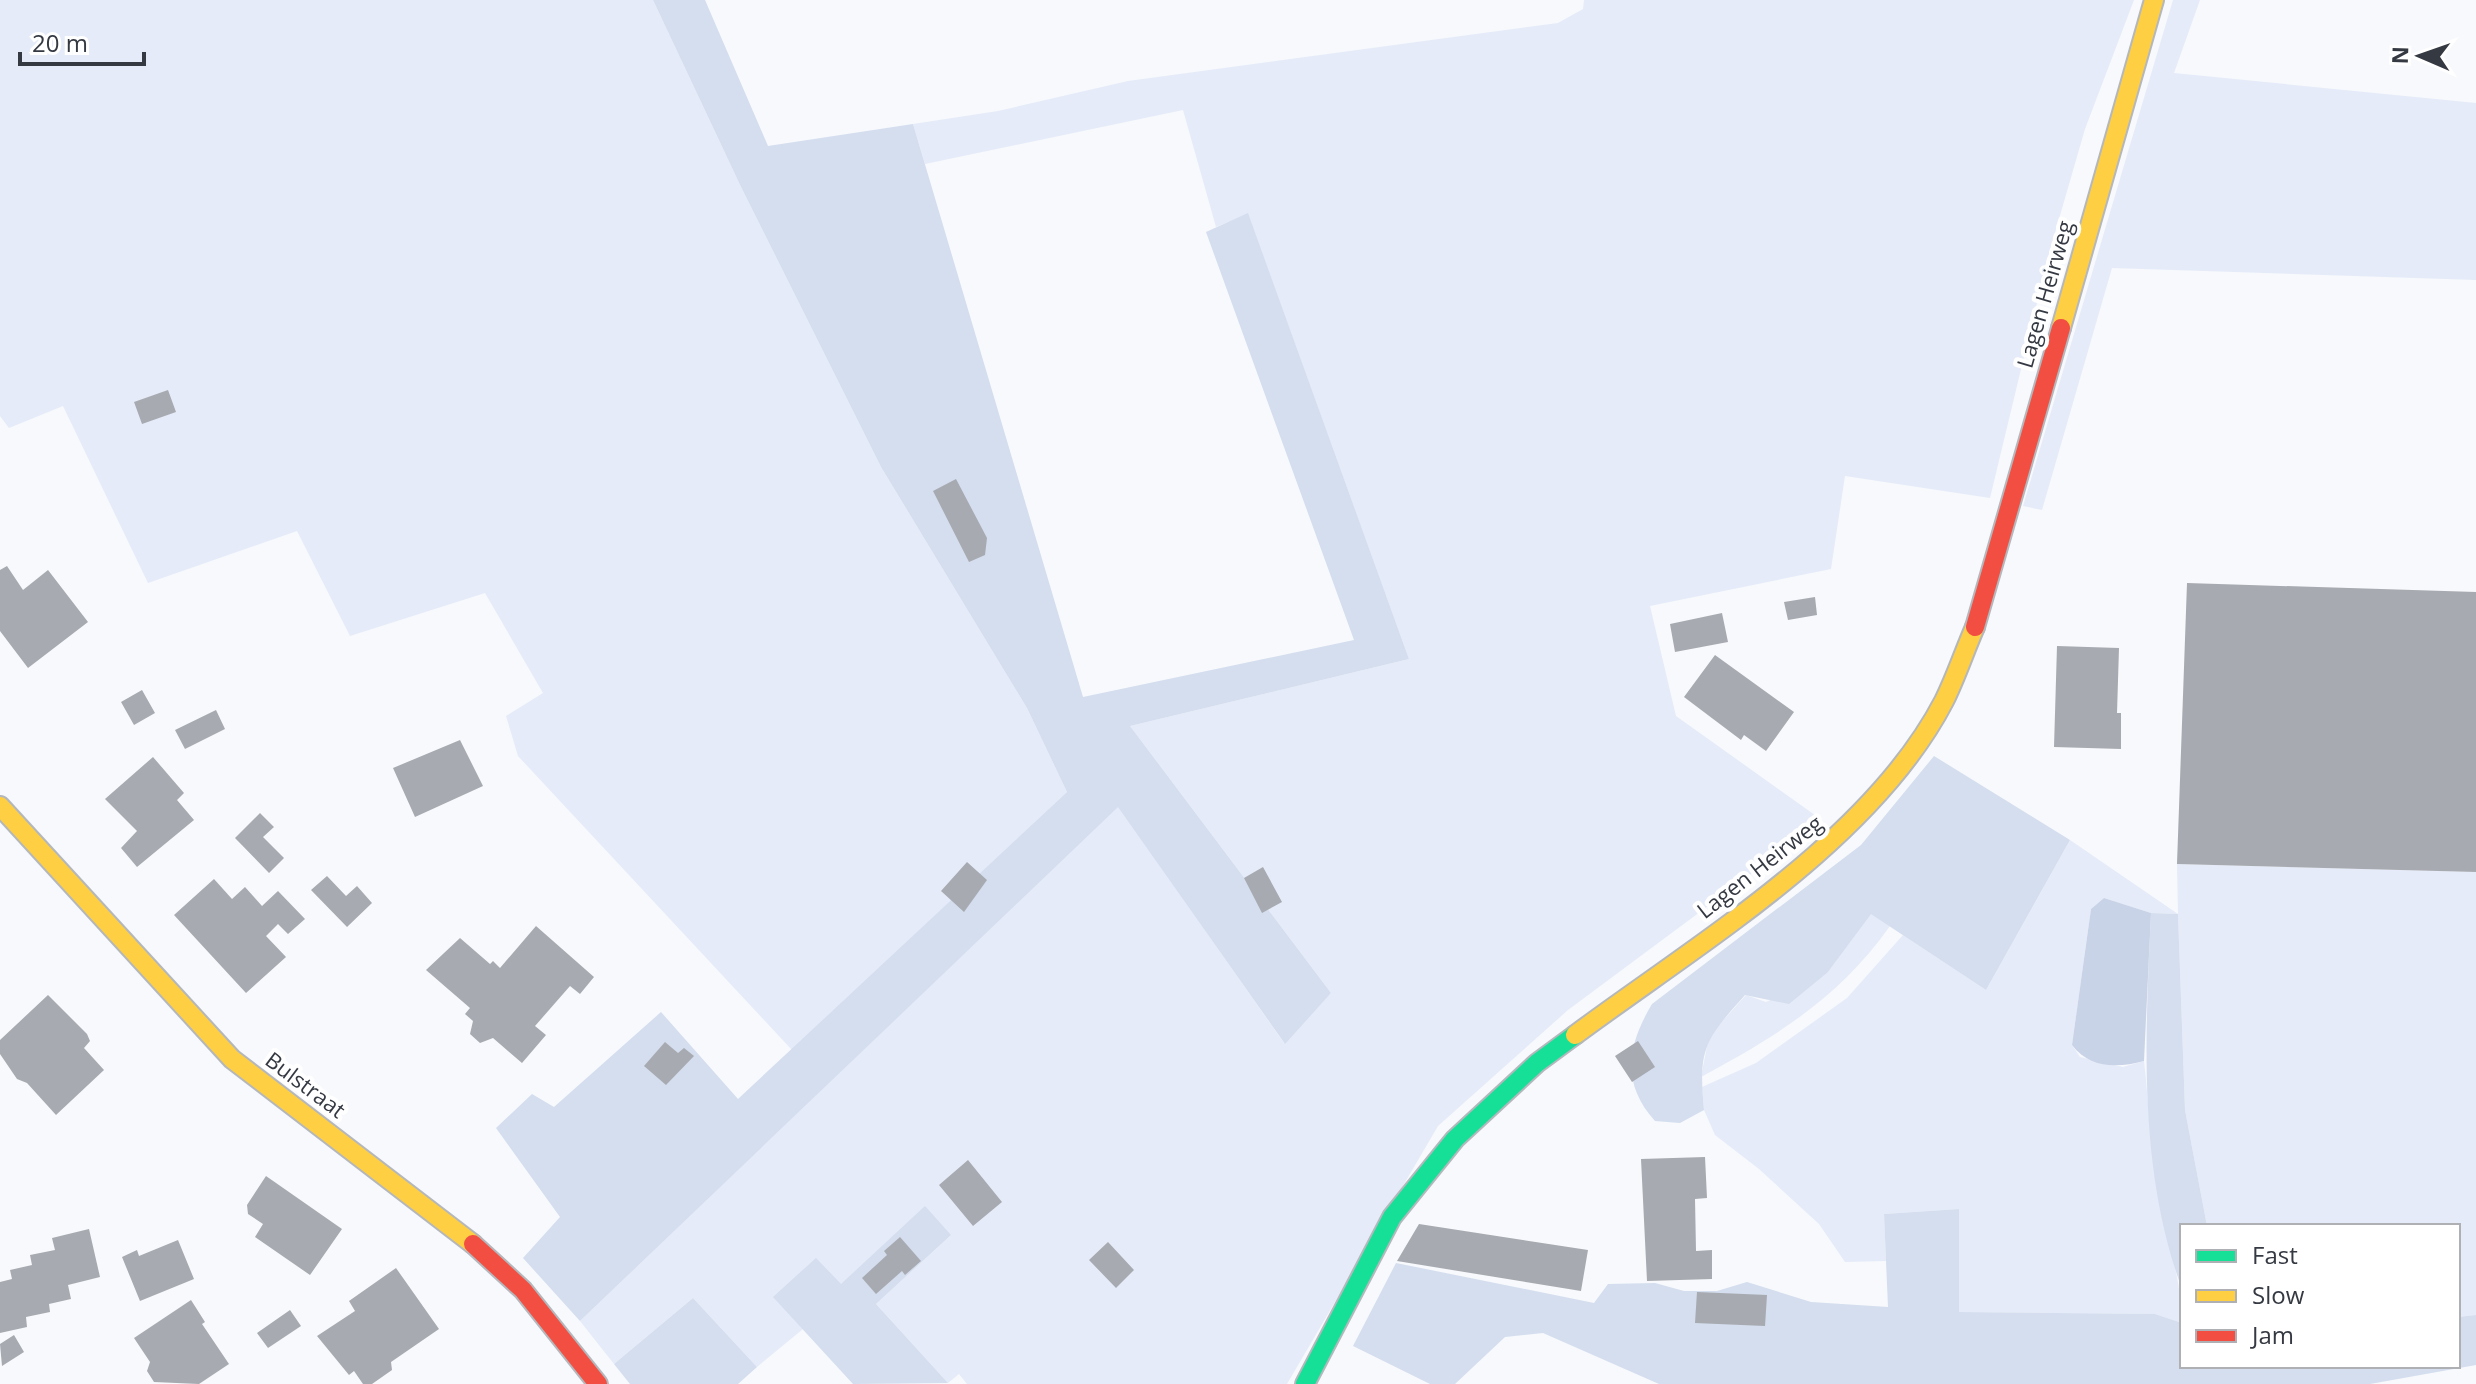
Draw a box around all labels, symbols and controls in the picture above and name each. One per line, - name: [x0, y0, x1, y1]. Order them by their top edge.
- scale bar: [20, 16, 144, 66]
- north arrow: [2380, 16, 2460, 96]
- text: 20 m: [32, 26, 88, 59]
- text: N: [2384, 46, 2414, 65]
- street label: Lagen Heirweg: [2009, 217, 2079, 371]
- street label: Lagen Heirweg: [1690, 807, 1828, 925]
- street label: Bulstraat: [260, 1044, 352, 1124]
- legend: [2180, 1224, 2460, 1368]
- text: Fast: [2252, 1238, 2298, 1271]
- text: Slow: [2252, 1278, 2305, 1311]
- text: Jam: [2250, 1318, 2294, 1351]

